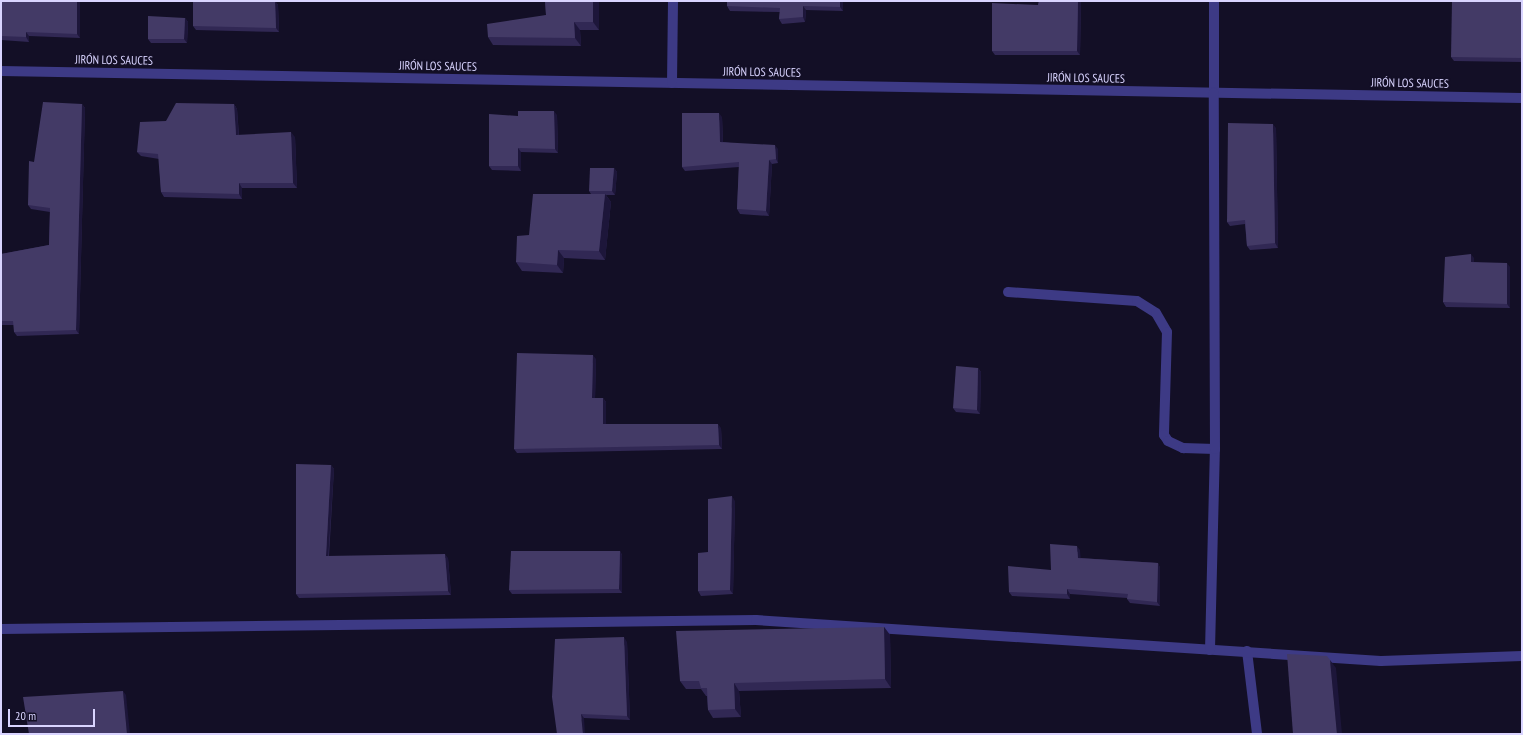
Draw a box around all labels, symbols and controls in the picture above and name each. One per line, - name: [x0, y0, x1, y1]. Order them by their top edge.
- street label: JIRÓN LOS SAUCES: [75, 52, 153, 68]
- street label: JIRÓN LOS SAUCES: [399, 58, 477, 74]
- street label: JIRÓN LOS SAUCES: [723, 64, 801, 80]
- street label: JIRÓN LOS SAUCES: [1047, 70, 1125, 86]
- street label: JIRÓN LOS SAUCES: [1371, 75, 1449, 91]
- scale bar: [10, 701, 97, 727]
- text: 20 m: [15, 708, 36, 723]

